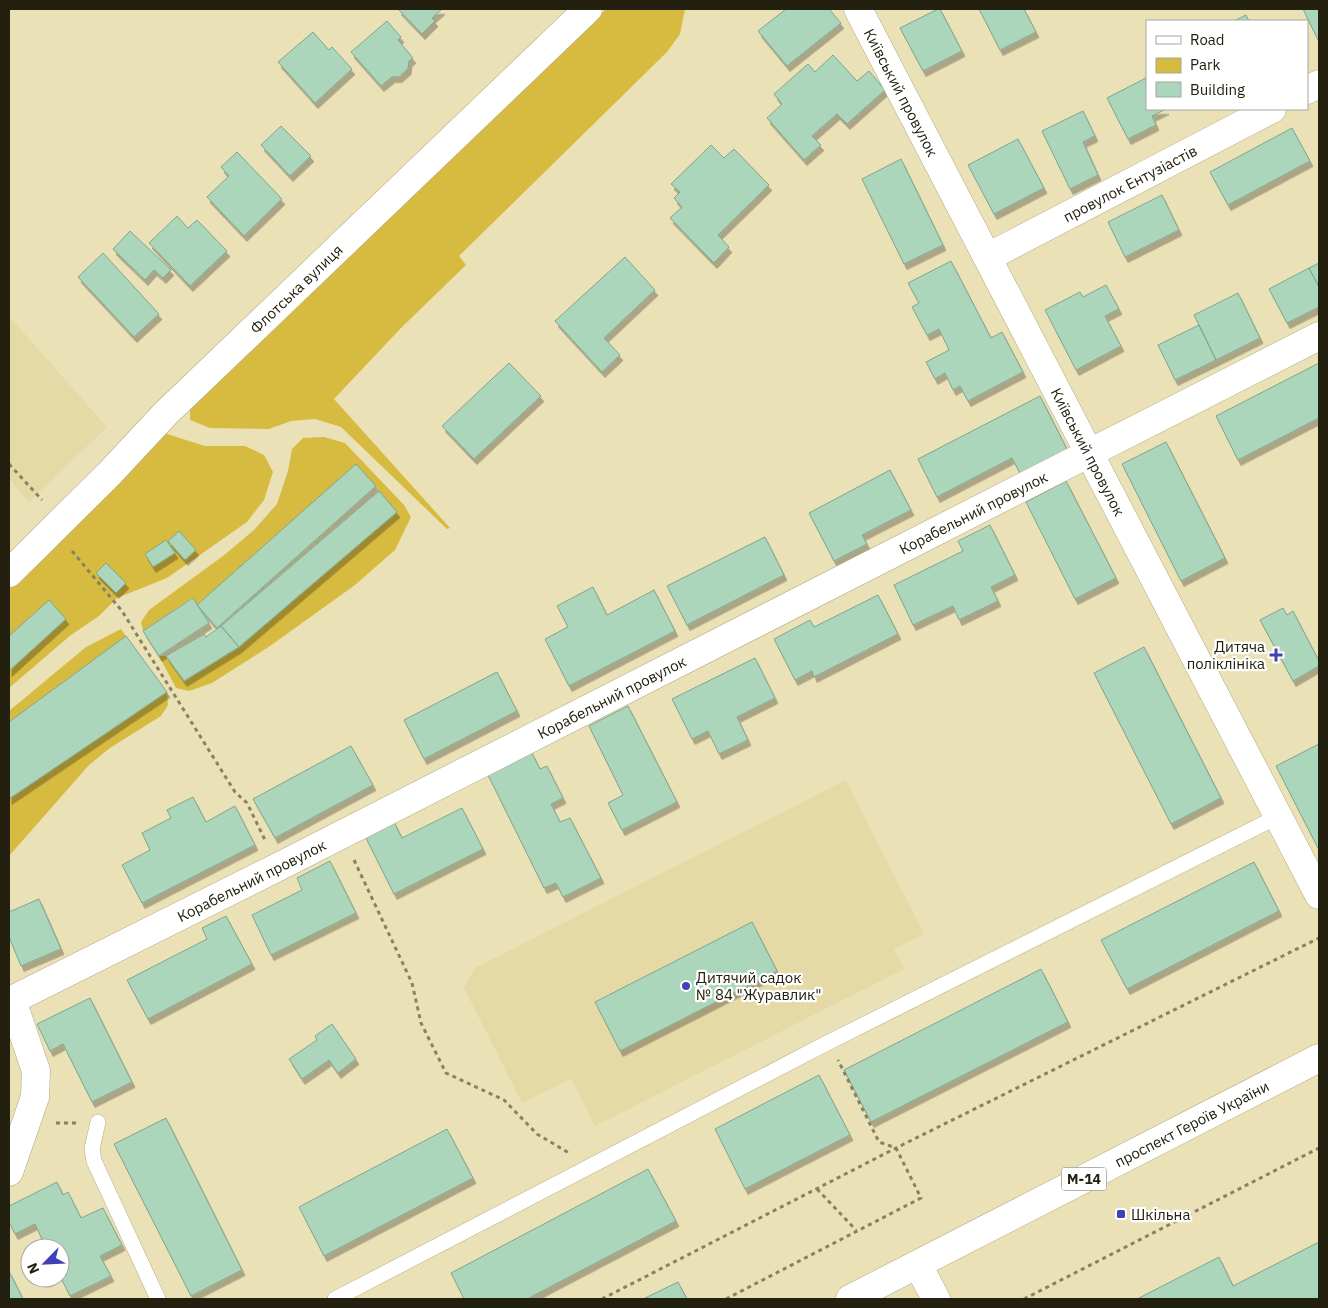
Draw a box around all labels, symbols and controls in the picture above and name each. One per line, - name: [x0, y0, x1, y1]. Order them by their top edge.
- legend: [1146, 20, 1308, 110]
- street label: Київський провулок: [860, 25, 943, 160]
- text: Road: [1190, 30, 1225, 49]
- text: Park: [1190, 55, 1220, 74]
- text: Building: [1190, 80, 1245, 99]
- street label: провулок Ентузіастів: [1060, 140, 1200, 226]
- street label: Флотська вулиця: [246, 240, 346, 337]
- street label: Київський провулок: [1047, 384, 1130, 519]
- street label: Корабельний провулок: [896, 467, 1051, 558]
- place label: Дитяча поліклініка: [1187, 637, 1265, 673]
- marker: Дитяча поліклініка: [1269, 648, 1283, 662]
- street label: Корабельний провулок: [534, 651, 689, 743]
- street label: Корабельний провулок: [174, 835, 329, 926]
- place label: Дитячий садок № 84 "Журавлик": [696, 968, 822, 1004]
- marker: Дитячий садок № 84 "Журавлик": [680, 980, 692, 992]
- street label: проспект Героїв України: [1111, 1076, 1272, 1171]
- road number: М-14: [1062, 1168, 1106, 1190]
- place label: Шкільна: [1131, 1205, 1190, 1224]
- marker: Шкільна: [1115, 1208, 1127, 1220]
- north arrow: [20, 1238, 70, 1288]
- text: N: [23, 1260, 43, 1277]

